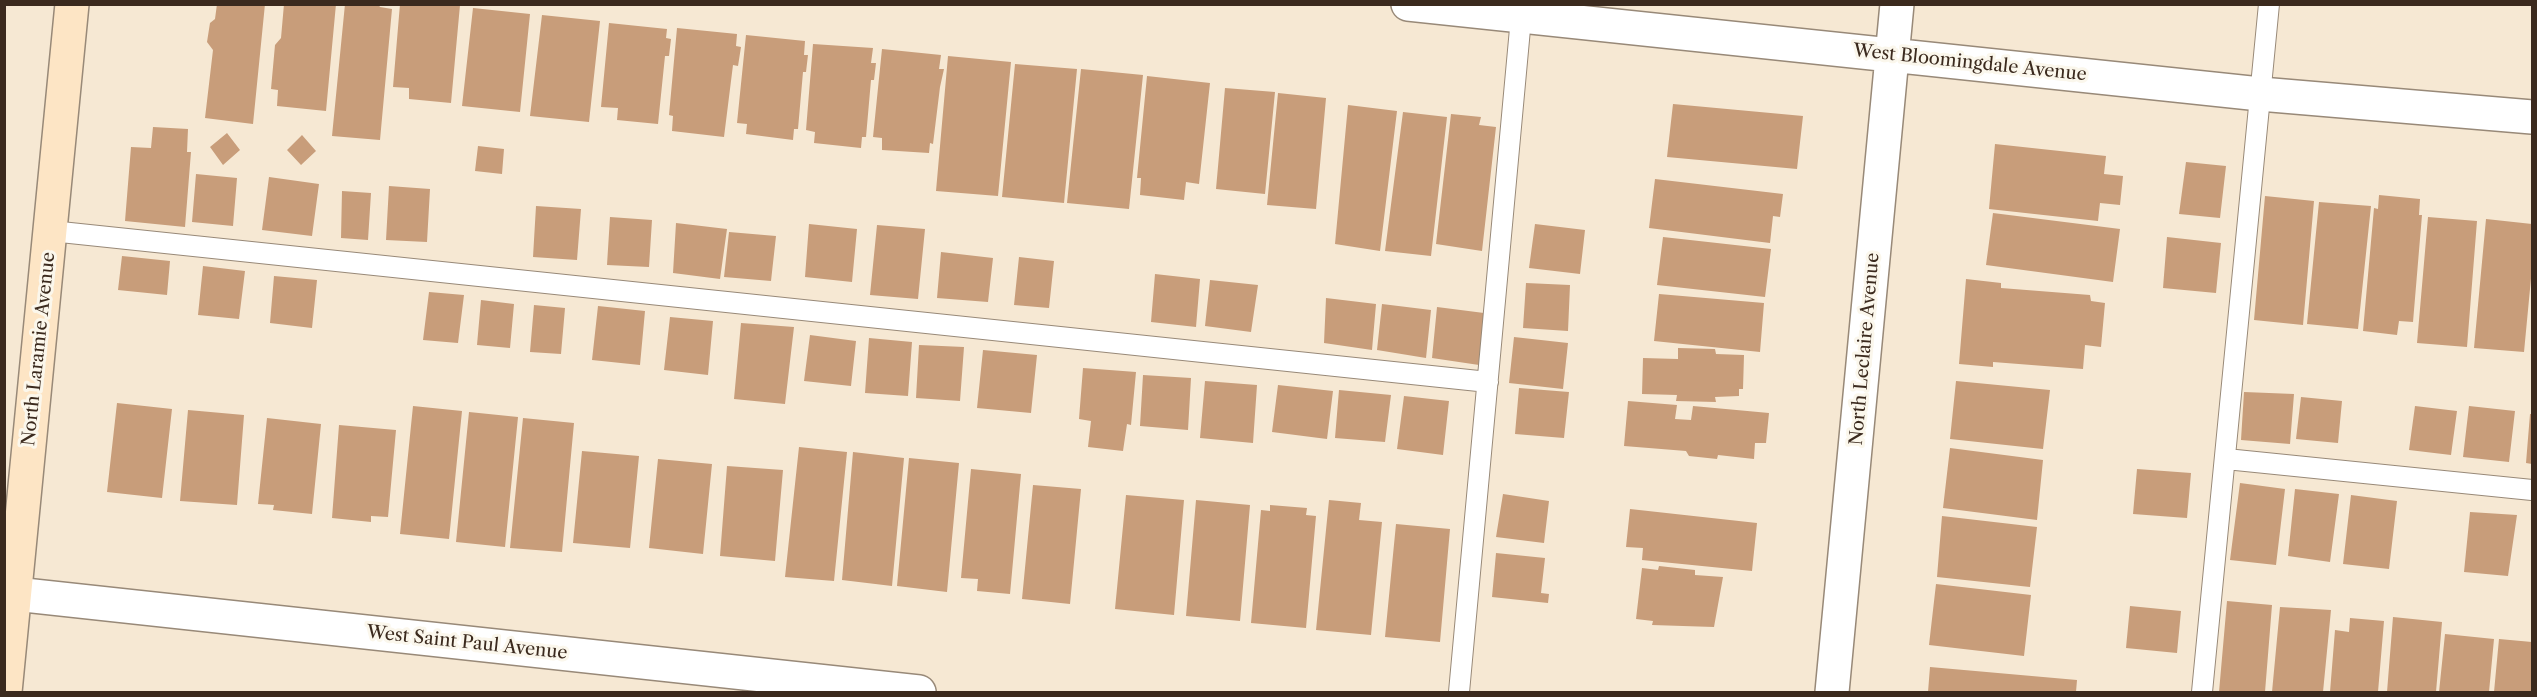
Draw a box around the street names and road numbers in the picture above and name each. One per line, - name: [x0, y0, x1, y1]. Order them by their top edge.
- street label: West Bloomingdale Avenue: [1852, 40, 2088, 86]
- street label: North Laramie Avenue: [18, 251, 60, 447]
- street label: North Leclaire Avenue: [1846, 252, 1884, 446]
- street label: West Saint Paul Avenue: [366, 622, 568, 664]

